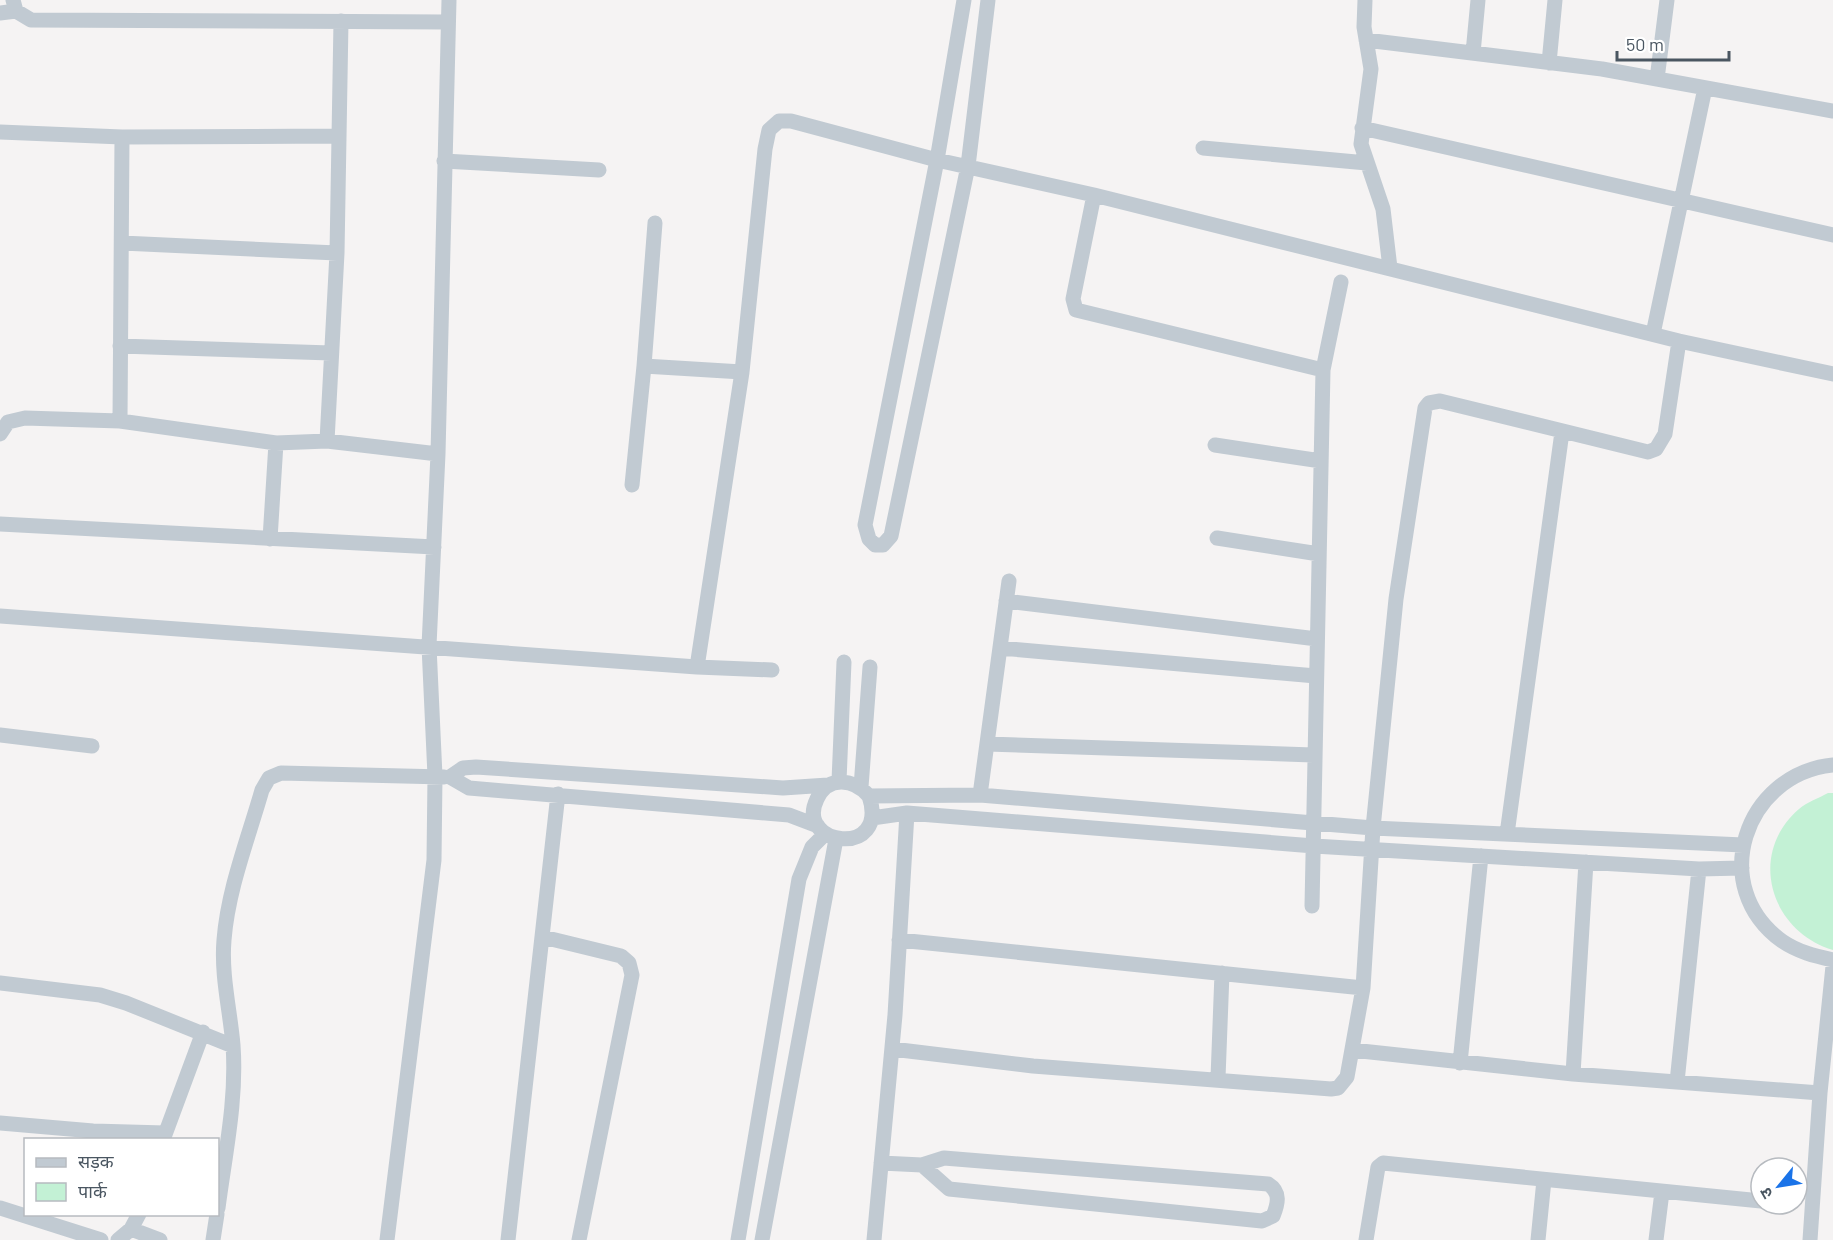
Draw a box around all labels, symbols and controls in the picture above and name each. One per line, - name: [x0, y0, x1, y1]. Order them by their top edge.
- scale bar: [1617, 24, 1730, 62]
- text: 50 m: [1626, 33, 1664, 55]
- legend: [24, 1138, 219, 1216]
- text: सड़क: [78, 1150, 115, 1172]
- north arrow: [1749, 1156, 1809, 1216]
- text: पार्क: [78, 1180, 108, 1202]
- text: उ: [1755, 1184, 1776, 1203]

